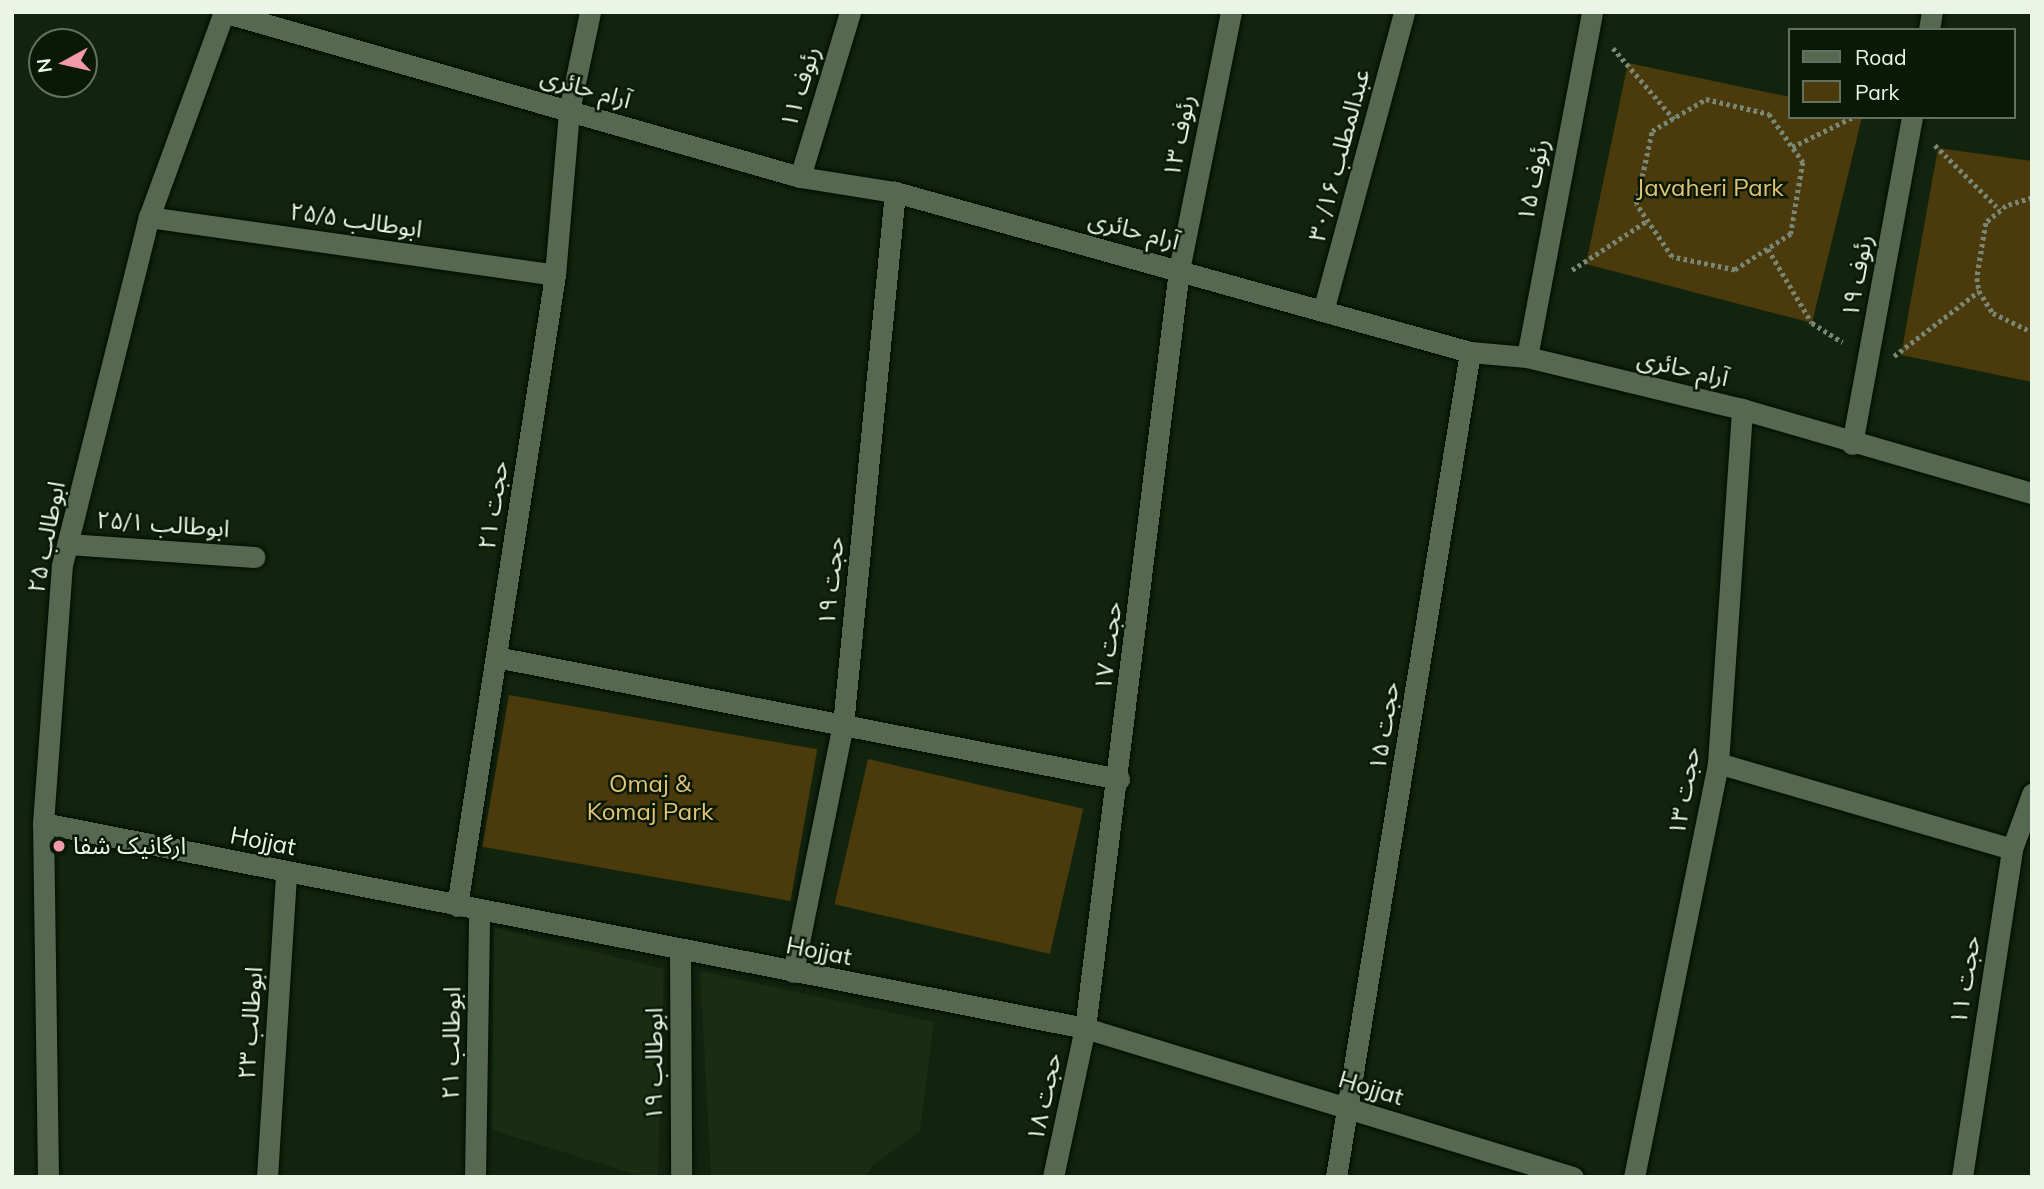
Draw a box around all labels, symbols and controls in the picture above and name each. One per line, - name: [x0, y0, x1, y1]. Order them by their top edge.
- north arrow: [28, 28, 98, 98]
- legend: [1788, 28, 2016, 119]
- street label: رئوف ۱۱: [774, 43, 826, 131]
- text: Road: [1855, 44, 1906, 70]
- text: N: [31, 57, 57, 74]
- street label: آرام حائری: [537, 61, 635, 115]
- street label: عبدالمطلب ۳۰/۱۶: [1302, 66, 1376, 244]
- text: Park: [1855, 79, 1899, 105]
- street label: رئوف ۱۳: [1157, 92, 1201, 180]
- street label: رئوف ۱۵: [1511, 136, 1555, 224]
- park label: Javaheri Park: [1636, 174, 1784, 202]
- street label: ابوطالب ۲۵/۵: [288, 196, 424, 244]
- street label: آرام حائری: [1085, 204, 1183, 256]
- street label: رئوف ۱۹: [1836, 233, 1878, 319]
- street label: آرام حائری: [1635, 344, 1731, 392]
- street label: حجت ۲۱: [472, 459, 514, 551]
- street label: ابوطالب ۲۵: [21, 479, 71, 595]
- street label: ابوطالب ۲۵/۱: [95, 505, 231, 543]
- street label: حجت ۱۹: [812, 535, 850, 627]
- street label: حجت ۱۷: [1088, 600, 1128, 692]
- street label: حجت ۱۵: [1363, 680, 1405, 772]
- street label: حجت ۱۳: [1662, 744, 1706, 838]
- park label: Omaj & Komaj Park: [587, 770, 713, 826]
- street label: Hojjat: [228, 821, 298, 861]
- place label: ارگانیک شفا: [73, 832, 186, 860]
- marker: ارگانیک شفا: [51, 838, 67, 854]
- street label: Hojjat: [784, 931, 854, 971]
- street label: حجت ۱۱: [1944, 934, 1986, 1026]
- street label: ابوطالب ۲۳: [232, 966, 268, 1080]
- street label: ابوطالب ۲۱: [436, 986, 466, 1100]
- street label: ابوطالب ۱۹: [640, 1008, 668, 1120]
- street label: حجت ۱۸: [1021, 1050, 1067, 1144]
- street label: Hojjat: [1335, 1065, 1407, 1111]

